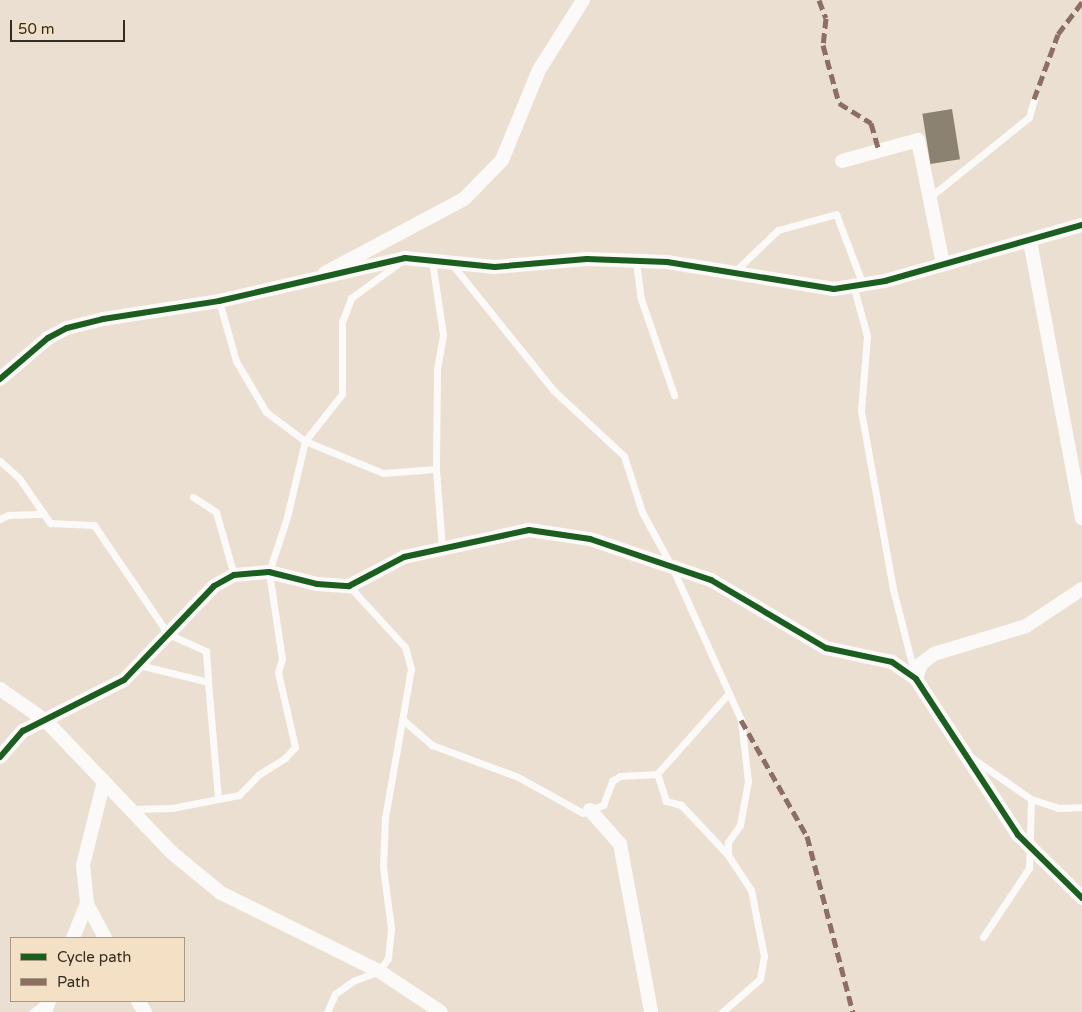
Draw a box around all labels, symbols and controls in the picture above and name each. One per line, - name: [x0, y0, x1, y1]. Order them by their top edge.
- scale bar: [12, 10, 128, 42]
- text: 50 m: [18, 20, 55, 38]
- legend: [10, 937, 185, 1002]
- text: Cycle path: [57, 948, 131, 966]
- text: Path: [57, 973, 90, 991]

